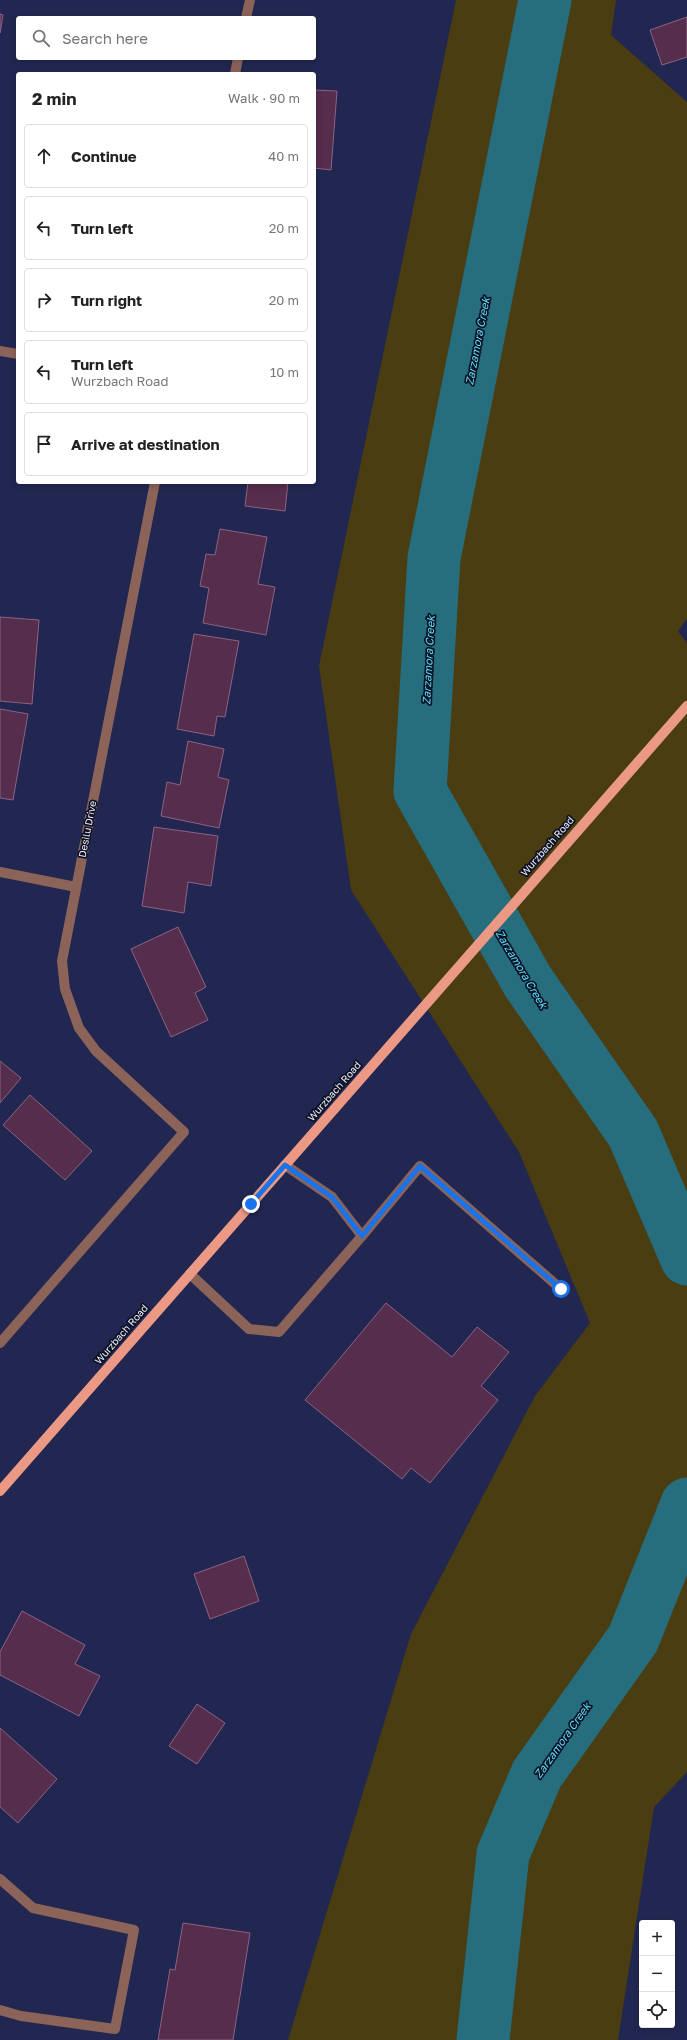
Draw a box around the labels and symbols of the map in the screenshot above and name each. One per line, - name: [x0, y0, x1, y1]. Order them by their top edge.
- water label: Zarzamora Creek: [462, 294, 492, 386]
- water label: Zarzamora Creek: [419, 613, 437, 705]
- street label: Desilu Drive: [76, 800, 98, 858]
- street label: Wurzbach Road: [518, 814, 576, 878]
- water label: Zarzamora Creek: [493, 927, 551, 1012]
- street label: Wurzbach Road: [305, 1059, 363, 1123]
- route end: [242, 1195, 260, 1213]
- route start: [552, 1280, 570, 1298]
- street label: Wurzbach Road: [92, 1302, 150, 1366]
- water label: Zarzamora Creek: [531, 1698, 594, 1780]

